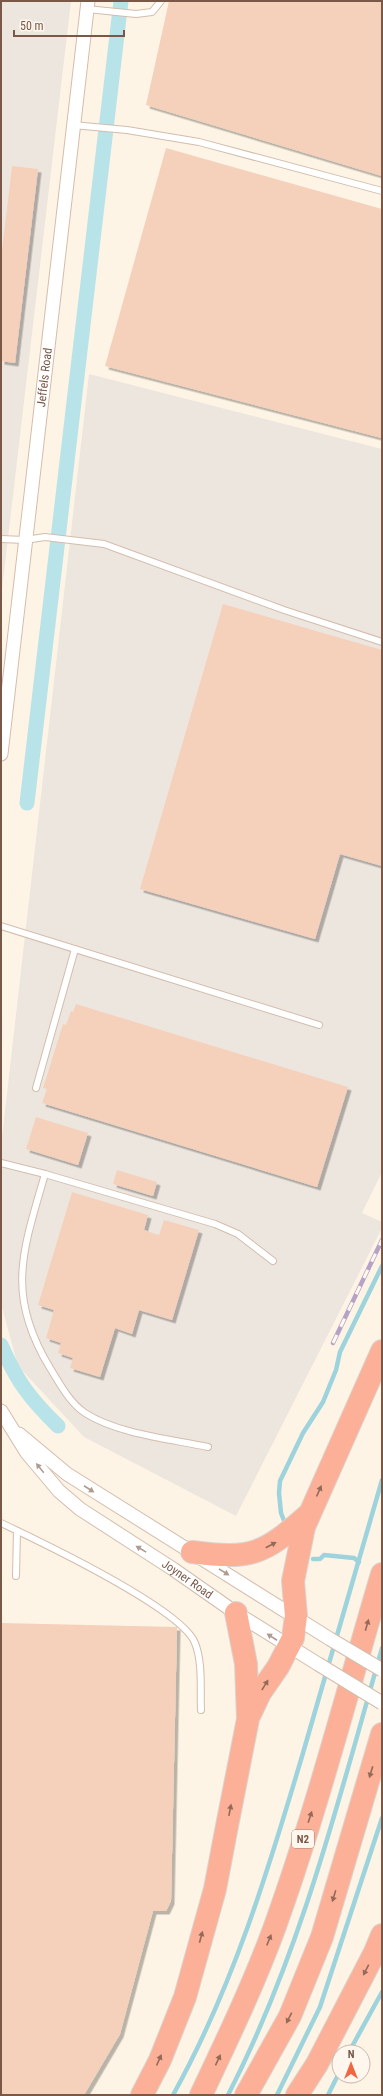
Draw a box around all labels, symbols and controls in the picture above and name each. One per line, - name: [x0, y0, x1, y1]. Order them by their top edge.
- scale bar: [14, 12, 124, 38]
- text: 50 m: [20, 19, 44, 33]
- street label: Jeffels Road: [34, 347, 55, 408]
- one-way arrow: [36, 1463, 45, 1474]
- one-way arrow: [317, 1484, 323, 1496]
- one-way arrow: [84, 1485, 94, 1493]
- one-way arrow: [265, 1542, 277, 1548]
- one-way arrow: [136, 1545, 146, 1553]
- street label: Joyner Road: [159, 1557, 216, 1602]
- one-way arrow: [219, 1568, 229, 1576]
- one-way arrow: [364, 1619, 370, 1631]
- one-way arrow: [267, 1633, 278, 1640]
- one-way arrow: [261, 1679, 269, 1690]
- one-way arrow: [368, 1766, 374, 1778]
- one-way arrow: [227, 1804, 233, 1816]
- one-way arrow: [307, 1811, 313, 1823]
- road number: N2: [292, 1830, 314, 1848]
- one-way arrow: [331, 1890, 337, 1902]
- one-way arrow: [198, 1931, 204, 1943]
- one-way arrow: [267, 1934, 273, 1946]
- one-way arrow: [363, 1965, 369, 1976]
- one-way arrow: [285, 2012, 292, 2024]
- north arrow: [331, 2044, 371, 2084]
- text: N: [348, 2048, 355, 2061]
- one-way arrow: [156, 2054, 162, 2065]
- one-way arrow: [215, 2054, 221, 2065]

